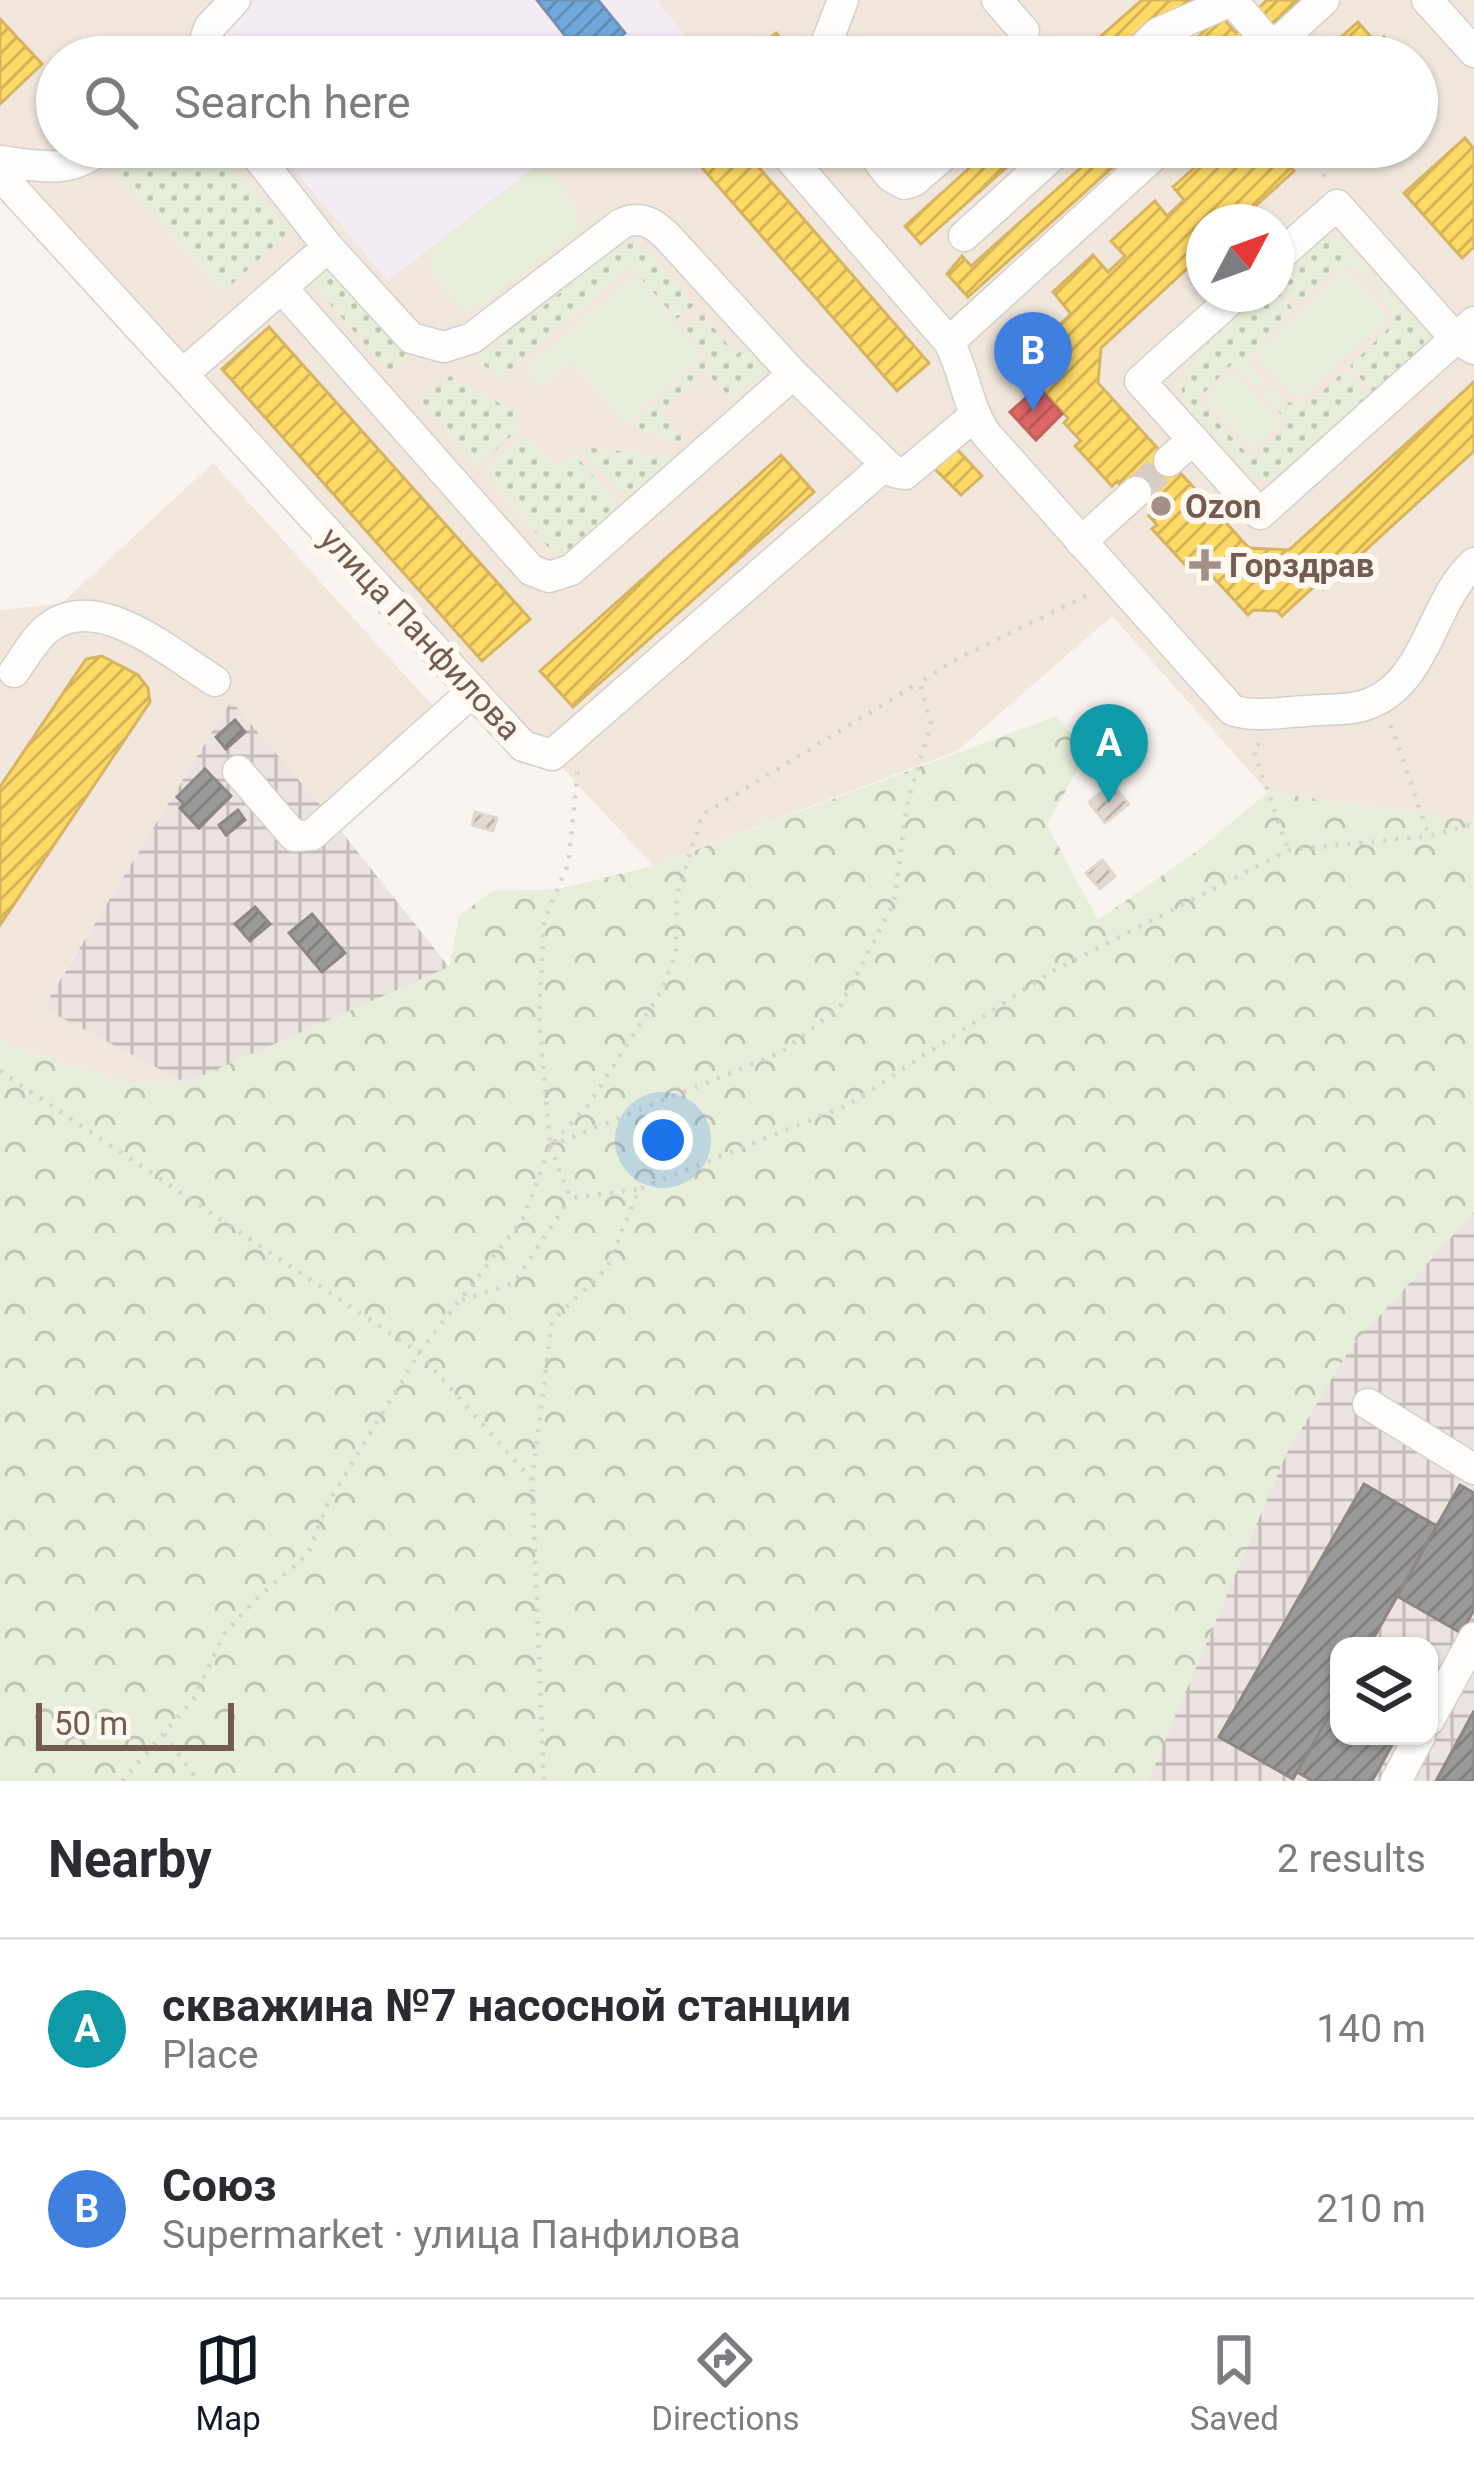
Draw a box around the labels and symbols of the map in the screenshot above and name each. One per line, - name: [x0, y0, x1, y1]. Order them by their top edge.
- north arrow: [1186, 204, 1294, 312]
- pin: B: [994, 312, 1072, 411]
- place label: Ozon: [1185, 487, 1261, 526]
- marker: Ozon: [1148, 493, 1174, 519]
- street label: улица Панфилова: [312, 519, 529, 748]
- place label: Горздрав: [1229, 546, 1374, 585]
- marker: Горздрав: [1192, 552, 1218, 578]
- pin: A: [1070, 704, 1148, 803]
- your location: [633, 1110, 693, 1170]
- scale bar: [36, 1697, 234, 1750]

